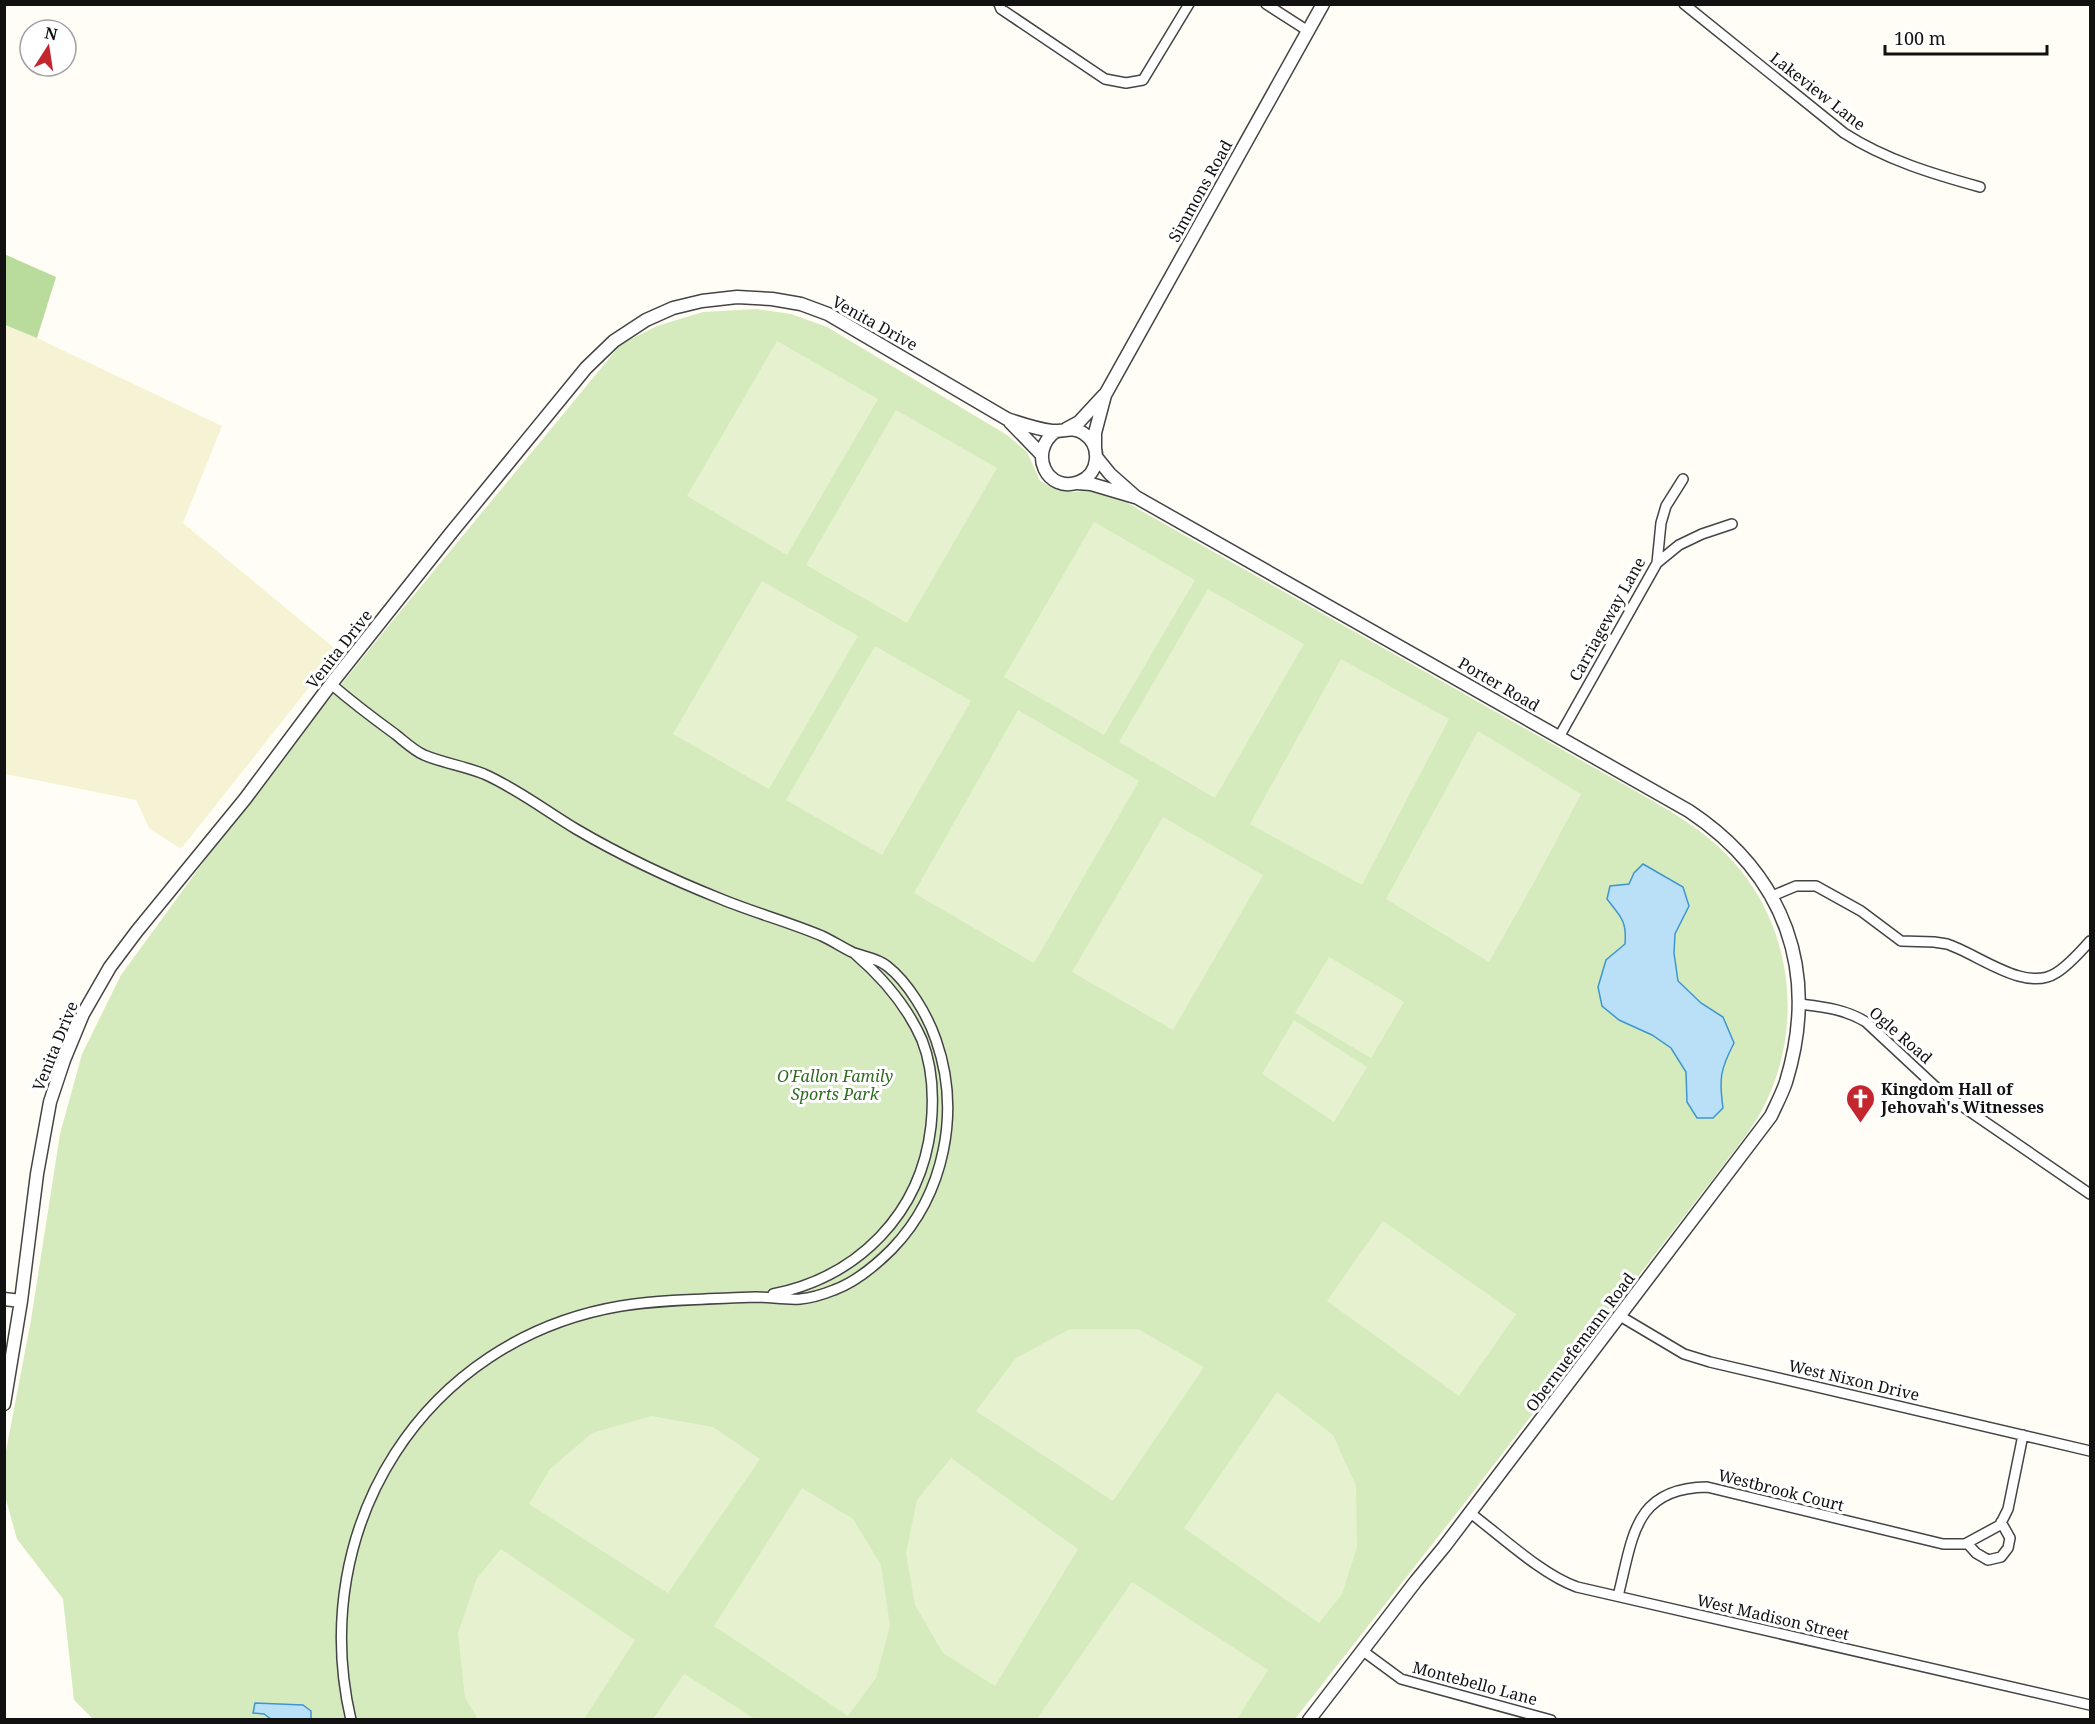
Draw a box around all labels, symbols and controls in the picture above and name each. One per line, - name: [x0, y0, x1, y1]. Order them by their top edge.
- north arrow: [18, 18, 78, 78]
- scale bar: [1885, 18, 2047, 56]
- text: N: [43, 21, 60, 45]
- text: 100 m: [1894, 26, 1946, 50]
- street label: Lakeview Lane: [1766, 47, 1870, 135]
- street label: Simmons Road: [1163, 136, 1237, 246]
- street label: Venita Drive: [828, 290, 922, 356]
- street label: Carriageway Lane: [1564, 553, 1650, 685]
- street label: Venita Drive: [301, 605, 377, 693]
- street label: Porter Road: [1454, 652, 1544, 716]
- street label: Venita Drive: [27, 998, 83, 1094]
- street label: Ogle Road: [1865, 1002, 1937, 1069]
- park label: O'Fallon Family Sports Park: [777, 1065, 893, 1105]
- place label: Kingdom Hall of Jehovah's Witnesses: [1880, 1078, 2044, 1118]
- church icon: Kingdom Hall of Jehovah's Witnesses: [1844, 1082, 1876, 1124]
- street label: Obernuefemann Road: [1520, 1268, 1640, 1416]
- street label: West Nixon Drive: [1786, 1354, 1922, 1406]
- street label: Westbrook Court: [1716, 1464, 1847, 1516]
- street label: West Madison Street: [1695, 1589, 1852, 1645]
- street label: Montebello Lane: [1410, 1656, 1540, 1710]

